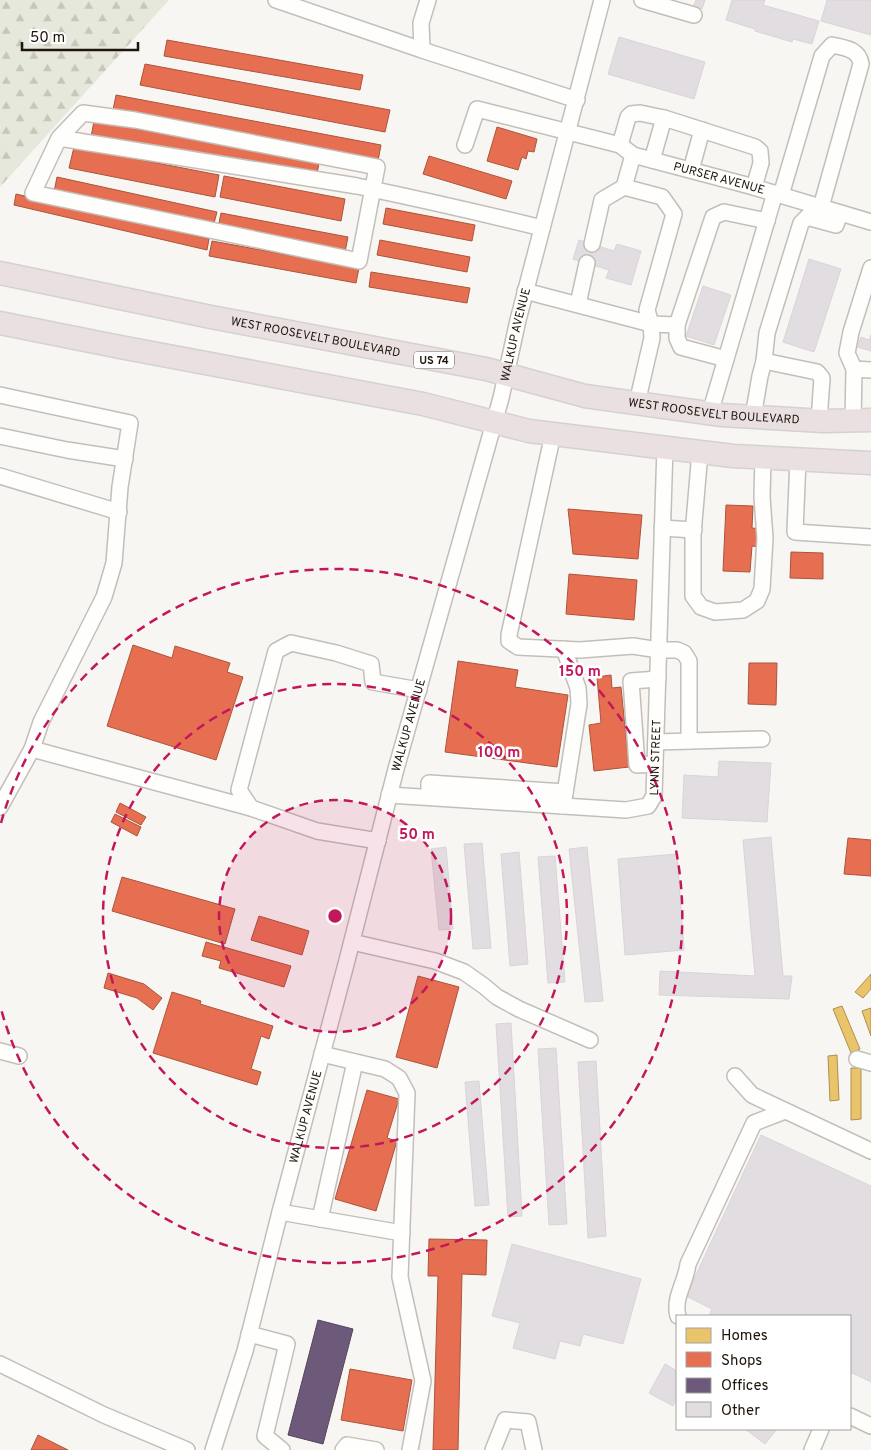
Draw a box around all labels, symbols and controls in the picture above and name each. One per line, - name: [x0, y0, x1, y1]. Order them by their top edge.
- scale bar: [22, 20, 139, 52]
- text: 50 m: [30, 29, 65, 48]
- street label: PURSER AVENUE: [671, 159, 766, 199]
- street label: WALKUP AVENUE: [498, 286, 535, 383]
- street label: WEST ROOSEVELT BOULEVARD: [229, 314, 402, 362]
- road number: US 74: [414, 352, 454, 368]
- street label: WEST ROOSEVELT BOULEVARD: [627, 395, 800, 429]
- text: 150 m: [559, 663, 601, 682]
- street label: WALKUP AVENUE: [389, 677, 430, 774]
- street label: LYNN STREET: [647, 719, 665, 796]
- text: 100 m: [478, 744, 520, 763]
- text: 50 m: [399, 826, 435, 845]
- centre of rings: [326, 907, 344, 925]
- street label: WALKUP AVENUE: [286, 1069, 326, 1165]
- legend: [676, 1315, 851, 1430]
- text: Homes: [721, 1327, 768, 1346]
- text: Shops: [721, 1352, 762, 1371]
- text: Offices: [721, 1377, 768, 1396]
- text: Other: [721, 1402, 760, 1421]

